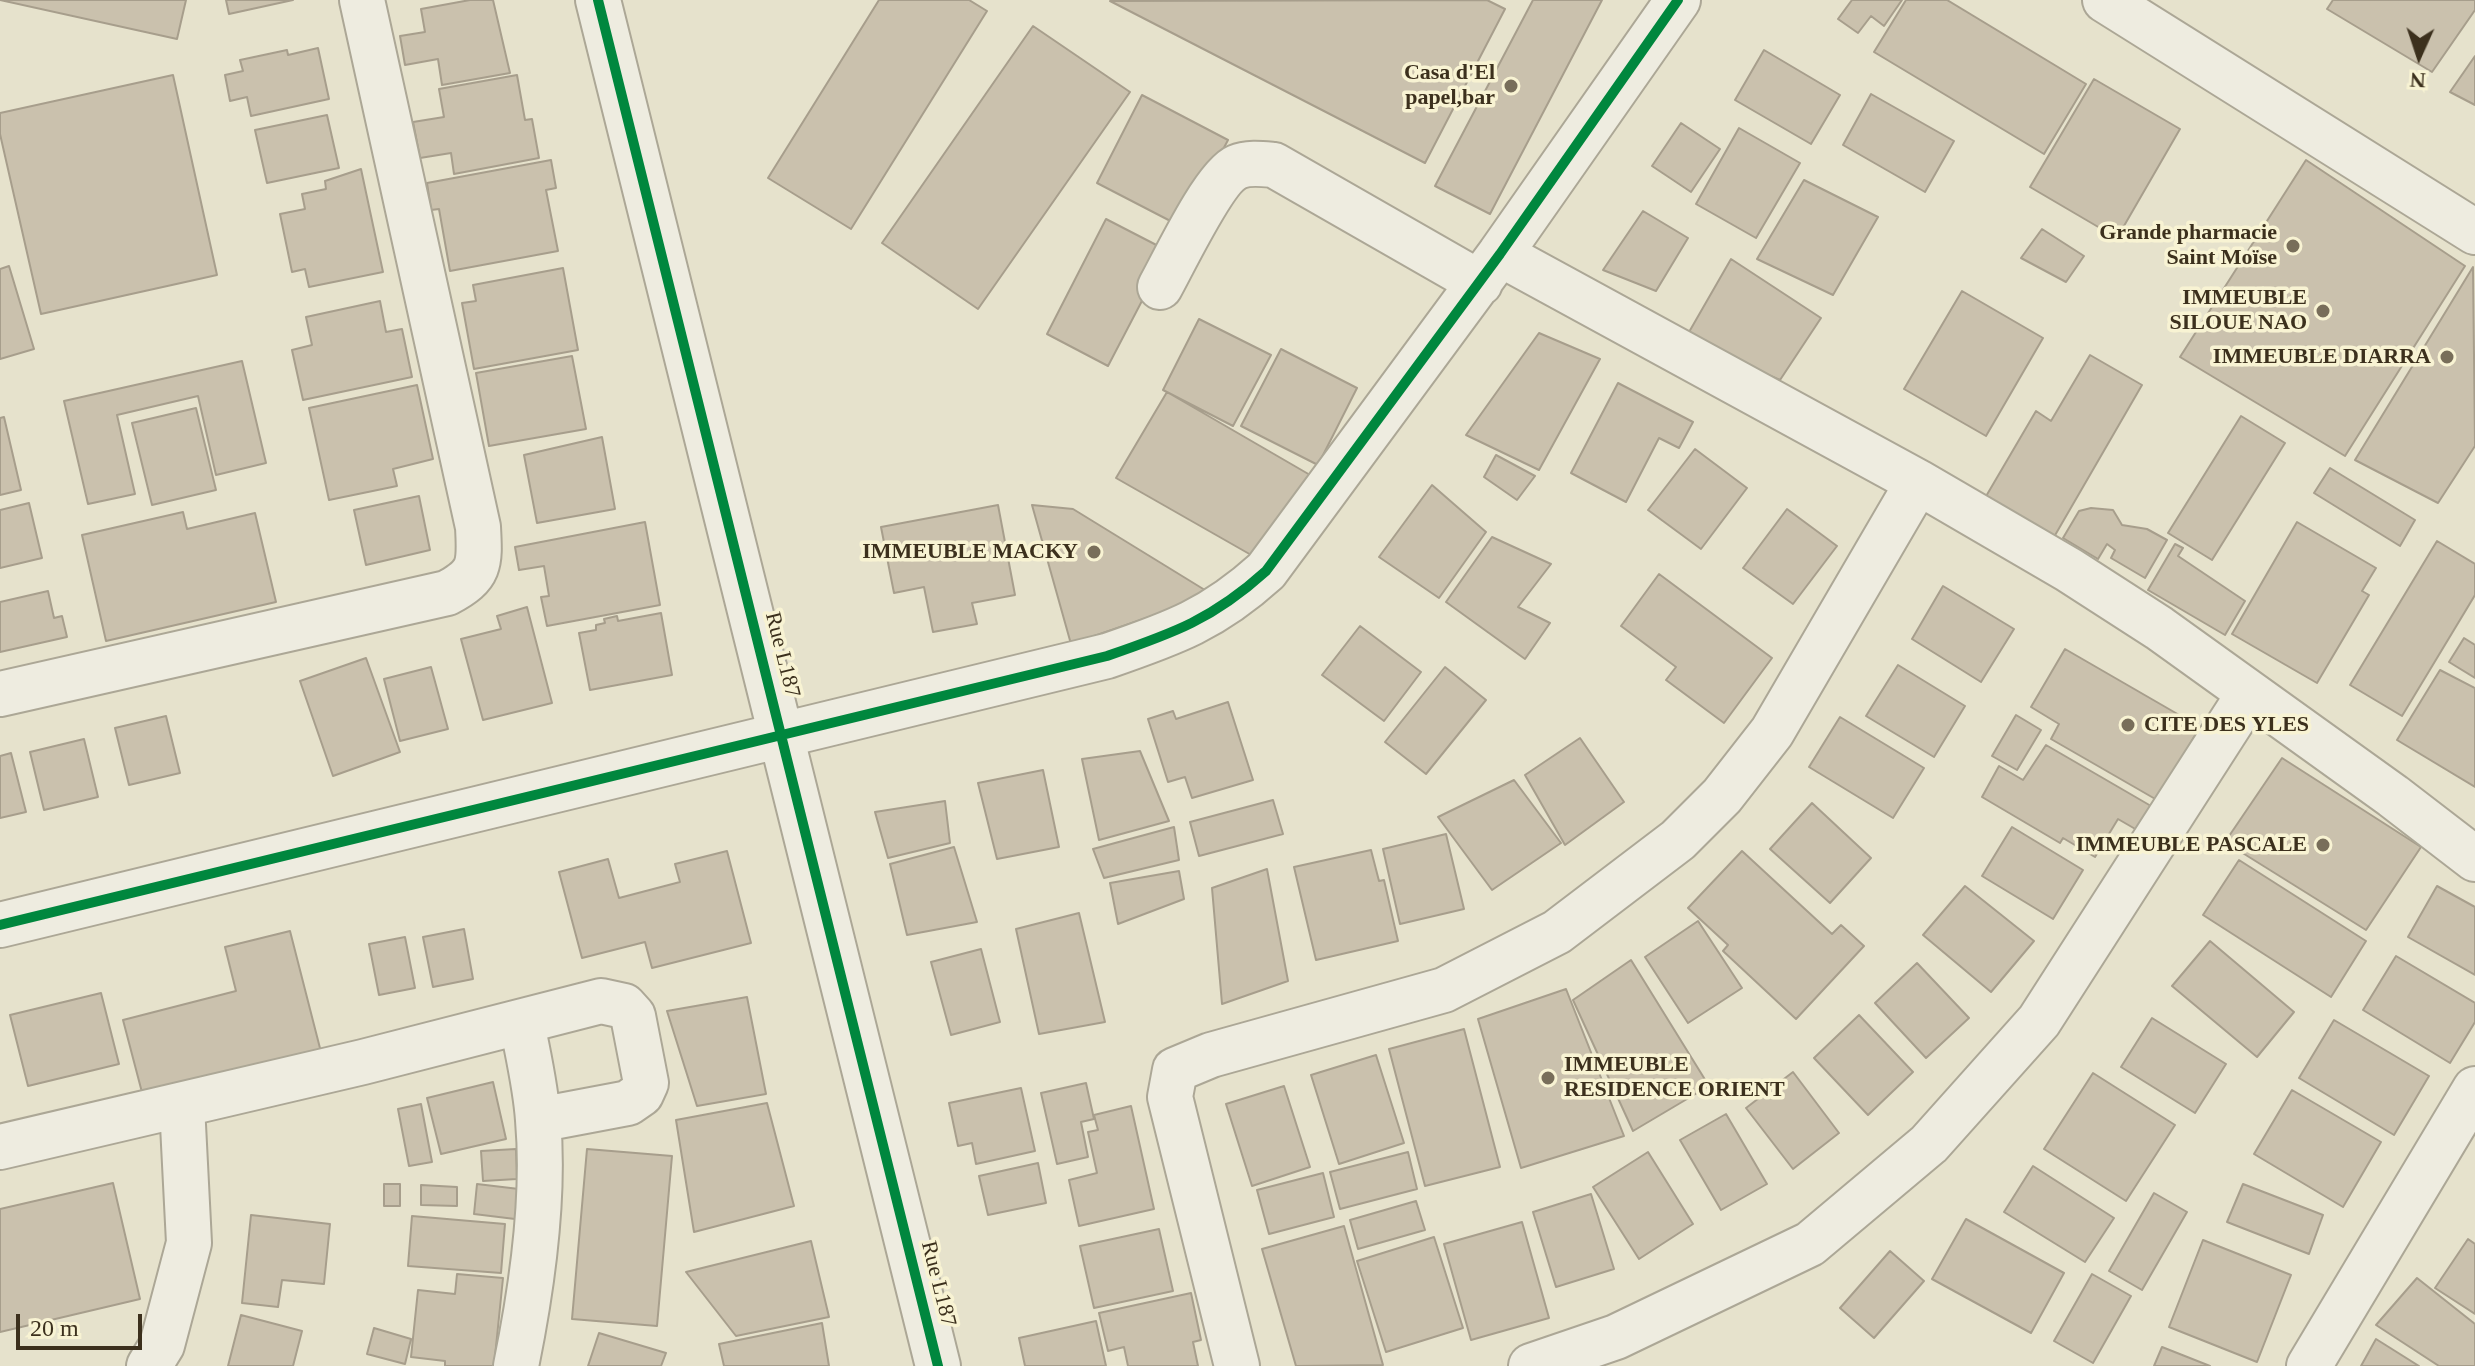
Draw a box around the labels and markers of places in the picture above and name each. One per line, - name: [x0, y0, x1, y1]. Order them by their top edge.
- place label: Casa d'El papel,bar: [1404, 60, 1495, 112]
- marker: Casa d'El papel,bar: [1502, 77, 1520, 95]
- place label: Grande pharmacie Saint Moïse: [2099, 220, 2277, 272]
- marker: Grande pharmacie Saint Moïse: [2284, 237, 2302, 255]
- place label: IMMEUBLE SILOUE NAO: [2169, 285, 2307, 336]
- marker: IMMEUBLE SILOUE NAO: [2314, 302, 2332, 320]
- place label: IMMEUBLE DIARRA: [2213, 344, 2431, 370]
- marker: IMMEUBLE DIARRA: [2438, 348, 2456, 366]
- place label: IMMEUBLE MACKY: [862, 539, 1078, 565]
- marker: IMMEUBLE MACKY: [1085, 543, 1103, 561]
- place label: CITE DES YLES: [2144, 712, 2309, 738]
- marker: CITE DES YLES: [2119, 716, 2137, 734]
- place label: IMMEUBLE PASCALE: [2076, 832, 2307, 858]
- marker: IMMEUBLE PASCALE: [2314, 836, 2332, 854]
- place label: IMMEUBLE RESIDENCE ORIENT: [1564, 1052, 1785, 1104]
- marker: IMMEUBLE RESIDENCE ORIENT: [1539, 1069, 1557, 1087]

